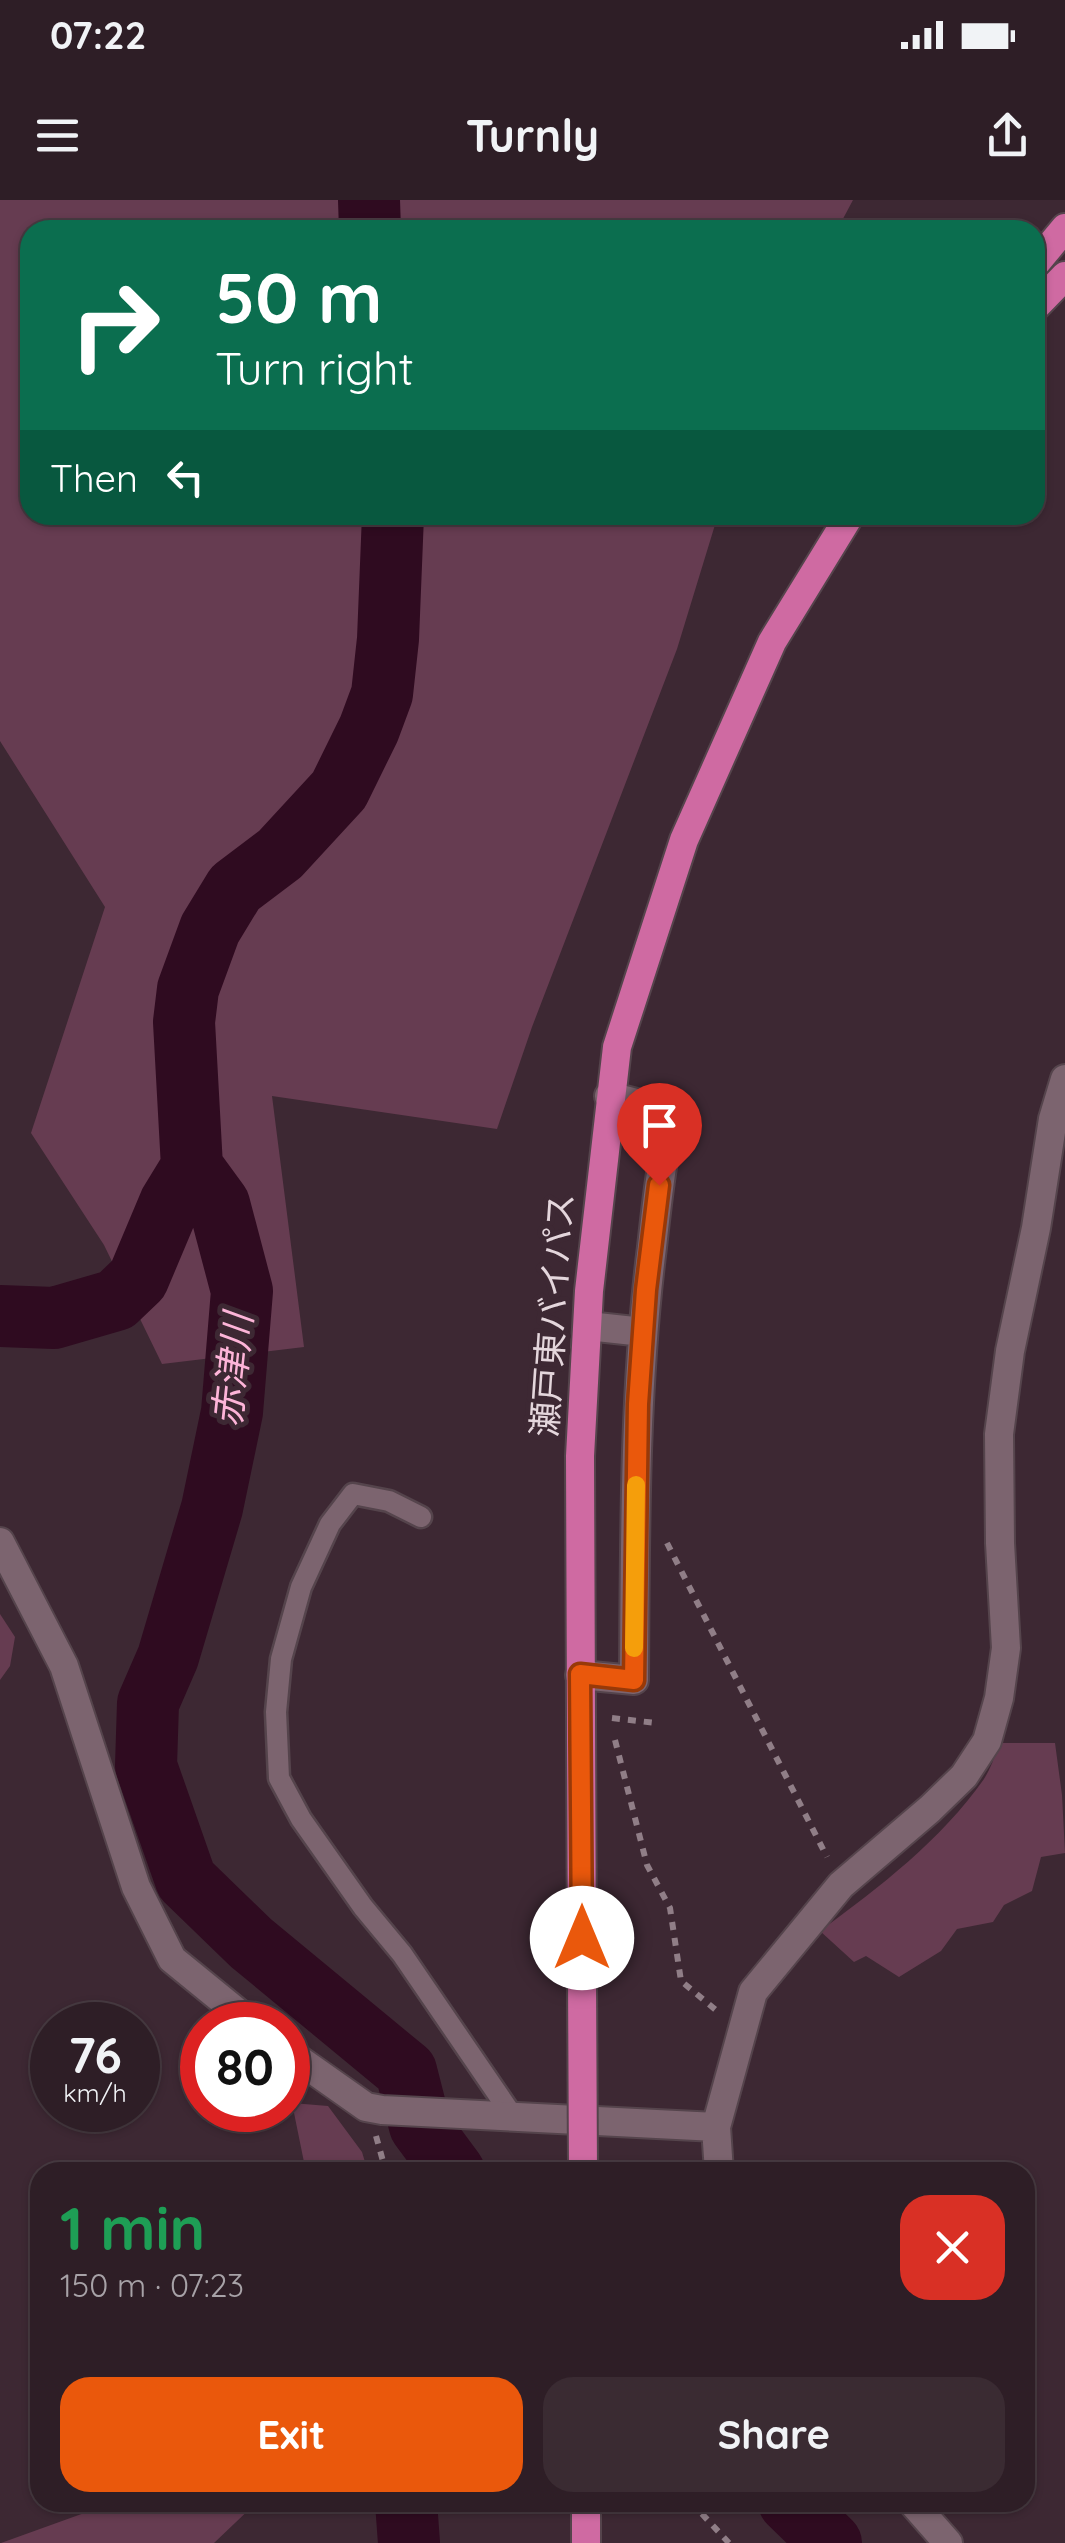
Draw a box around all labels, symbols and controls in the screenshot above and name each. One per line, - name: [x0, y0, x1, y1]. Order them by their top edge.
- text: 07:22: [50, 11, 146, 59]
- text: Turnly: [466, 107, 599, 163]
- icon: menu: [30, 108, 85, 163]
- icon: share: [980, 108, 1035, 163]
- text: 50 m: [215, 253, 382, 341]
- icon: right: [50, 260, 180, 390]
- text: Turn right: [215, 340, 414, 396]
- icon: left: [158, 450, 213, 505]
- text: Then: [50, 454, 138, 502]
- pin: [617, 1083, 702, 1186]
- icon: arrive: [632, 1098, 687, 1153]
- street label: 瀬戸東バイパス: [522, 1192, 582, 1438]
- water label: 赤津川: [202, 1307, 262, 1429]
- position arrow: [530, 1886, 634, 1990]
- speed limit sign: 80: [180, 2002, 310, 2132]
- text: 76: [68, 2023, 122, 2086]
- text: km/h: [63, 2077, 127, 2108]
- text: 1 min: [60, 2190, 205, 2265]
- button: close: [900, 2195, 1005, 2300]
- text: 150 m · 07:23: [60, 2265, 244, 2305]
- button: Exit: [60, 2377, 523, 2492]
- button: Share: [543, 2377, 1005, 2492]

